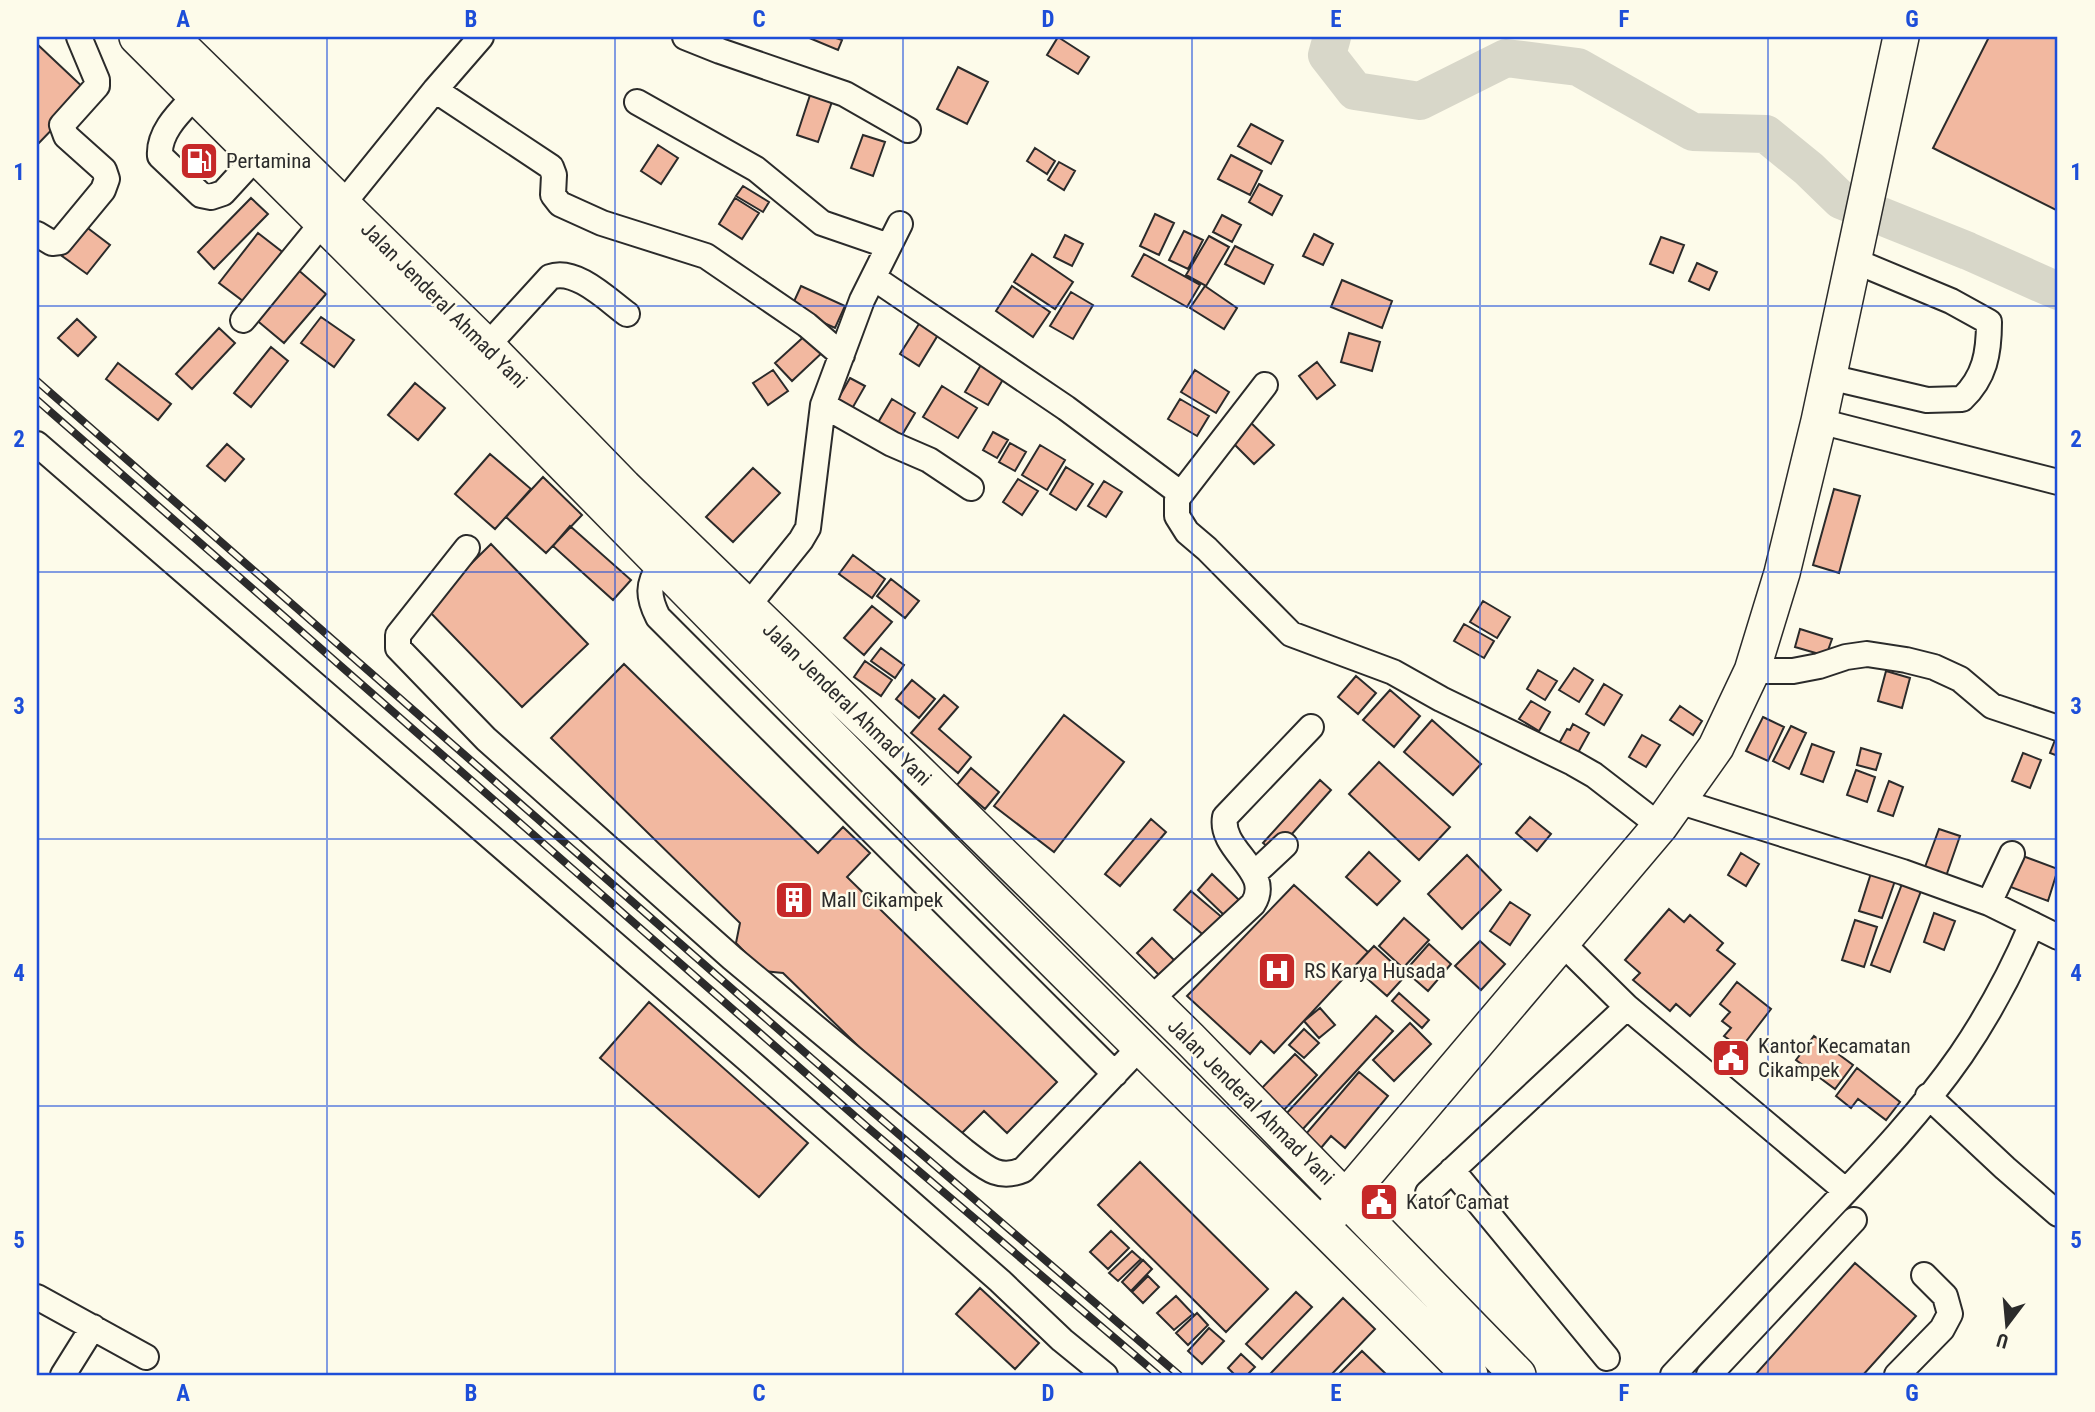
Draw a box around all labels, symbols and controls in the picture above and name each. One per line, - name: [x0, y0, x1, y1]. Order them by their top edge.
- text: A: [176, 6, 190, 33]
- text: B: [465, 6, 477, 33]
- text: C: [752, 6, 766, 33]
- text: D: [1042, 6, 1055, 33]
- text: E: [1330, 6, 1342, 33]
- text: F: [1619, 6, 1630, 33]
- text: G: [1905, 6, 1919, 33]
- fuel station icon: Pertamina: [178, 140, 220, 182]
- place label: Pertamina: [226, 149, 311, 173]
- text: 1: [13, 159, 25, 186]
- text: 1: [2070, 159, 2082, 186]
- street label: Jalan Jenderal Ahmad Yani: [356, 217, 532, 393]
- text: 2: [13, 426, 25, 453]
- text: 2: [2070, 426, 2082, 453]
- street label: Jalan Jenderal Ahmad Yani: [758, 617, 936, 791]
- text: 3: [13, 693, 25, 720]
- text: 3: [2070, 693, 2082, 720]
- building icon: Mall Cikampek: [773, 879, 815, 921]
- place label: Mall Cikampek: [821, 888, 944, 912]
- hospital icon: RS Karya Husada: [1256, 950, 1298, 992]
- place label: RS Karya Husada: [1304, 959, 1446, 983]
- text: 4: [13, 960, 25, 987]
- text: 4: [2070, 960, 2082, 987]
- street label: Jalan Jenderal Ahmad Yani: [1163, 1014, 1339, 1190]
- place label: Kantor Kecamatan Cikampek: [1758, 1034, 1911, 1082]
- public building icon: Kantor Kecamatan Cikampek: [1710, 1037, 1752, 1079]
- public building icon: Kator Camat: [1358, 1181, 1400, 1223]
- place label: Kator Camat: [1406, 1190, 1509, 1214]
- text: 5: [13, 1227, 25, 1254]
- text: 5: [2070, 1227, 2082, 1254]
- north arrow: [1972, 1290, 2042, 1360]
- text: U: [1994, 1328, 2011, 1353]
- text: A: [176, 1380, 190, 1407]
- text: B: [465, 1380, 477, 1407]
- text: C: [752, 1380, 766, 1407]
- text: D: [1042, 1380, 1055, 1407]
- text: E: [1330, 1380, 1342, 1407]
- text: F: [1619, 1380, 1630, 1407]
- text: G: [1905, 1380, 1919, 1407]

